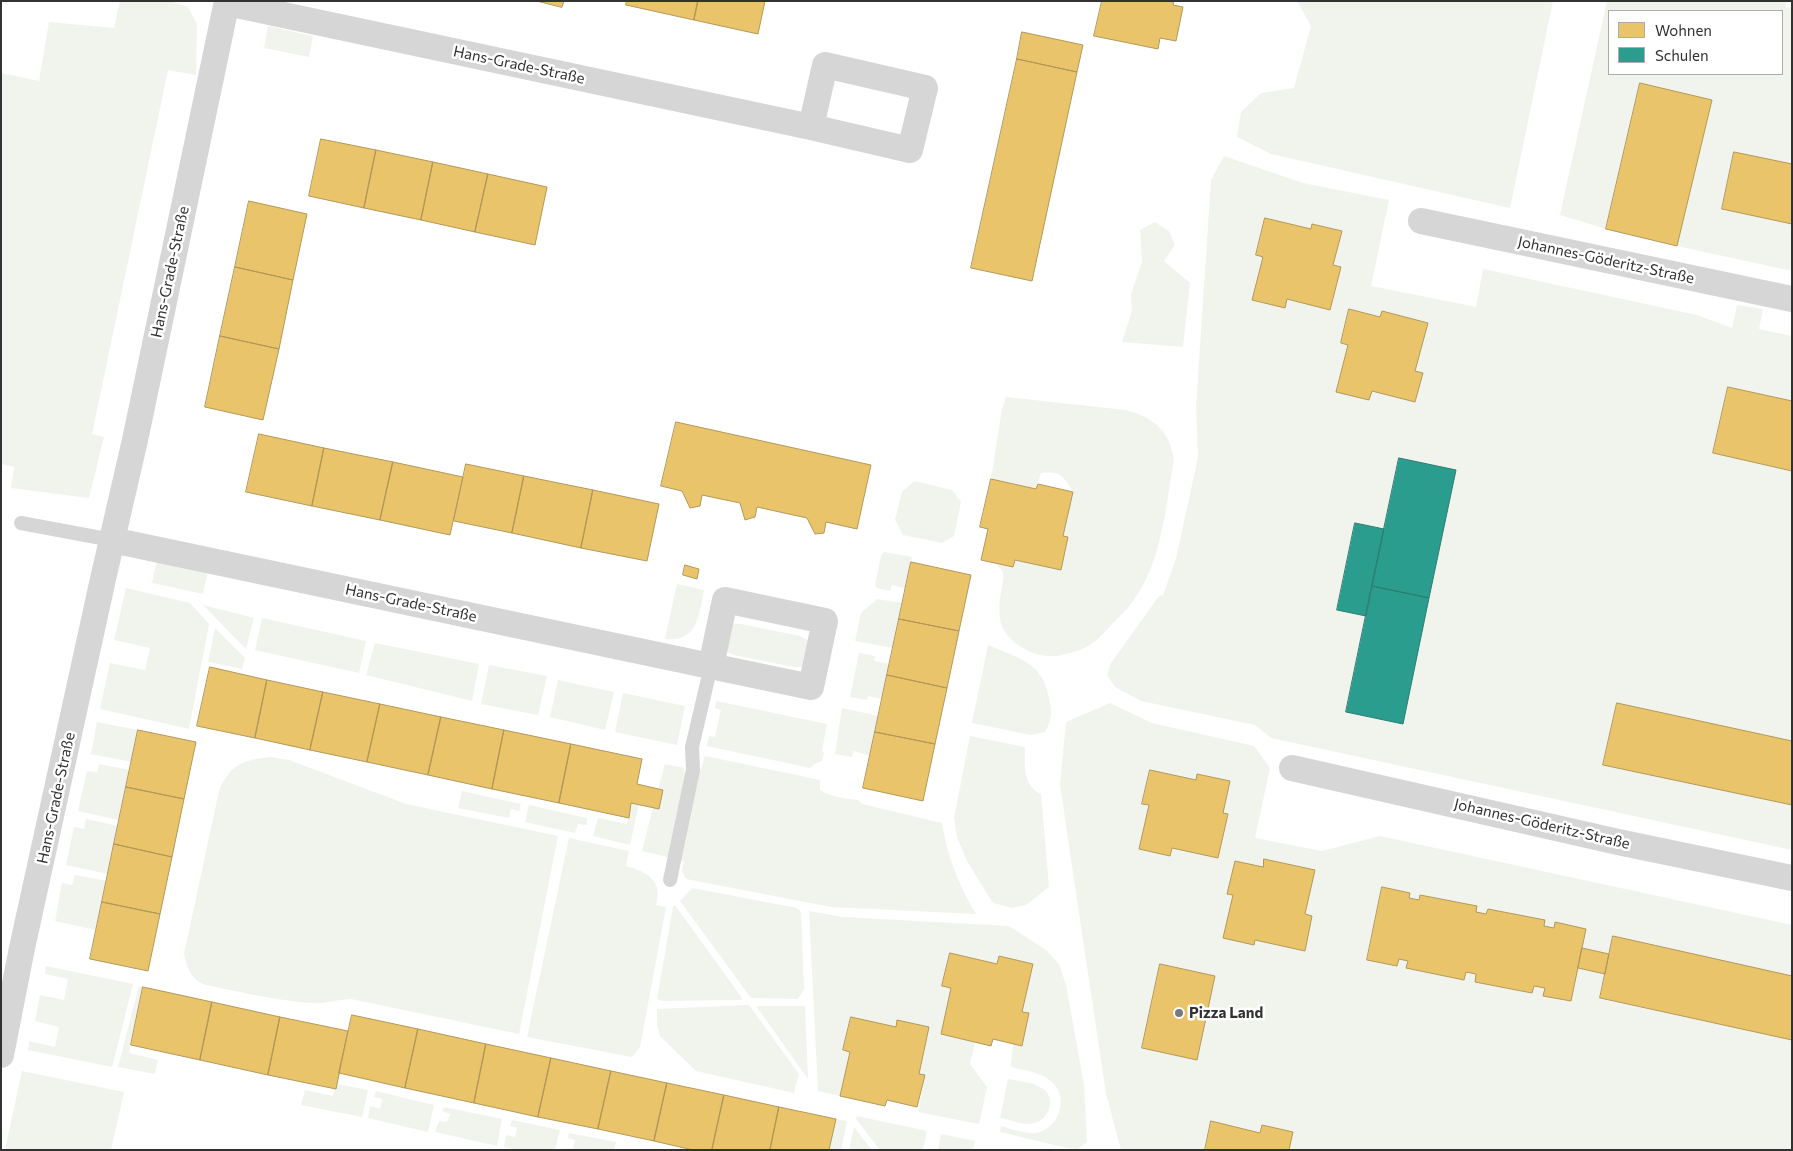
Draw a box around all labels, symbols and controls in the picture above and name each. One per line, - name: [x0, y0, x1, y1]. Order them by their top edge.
- legend: [1608, 10, 1783, 75]
- text: Wohnen: [1655, 21, 1712, 39]
- street label: Hans-Grade-Straße: [452, 42, 586, 88]
- text: Schulen: [1655, 46, 1709, 64]
- street label: Hans-Grade-Straße: [147, 205, 193, 339]
- street label: Johannes-Göderitz-Straße: [1516, 233, 1696, 287]
- street label: Hans-Grade-Straße: [344, 580, 478, 626]
- street label: Hans-Grade-Straße: [33, 731, 79, 865]
- street label: Johannes-Göderitz-Straße: [1452, 795, 1632, 853]
- place label: Pizza Land: [1189, 1004, 1263, 1022]
- marker: Pizza Land: [1173, 1007, 1185, 1019]

